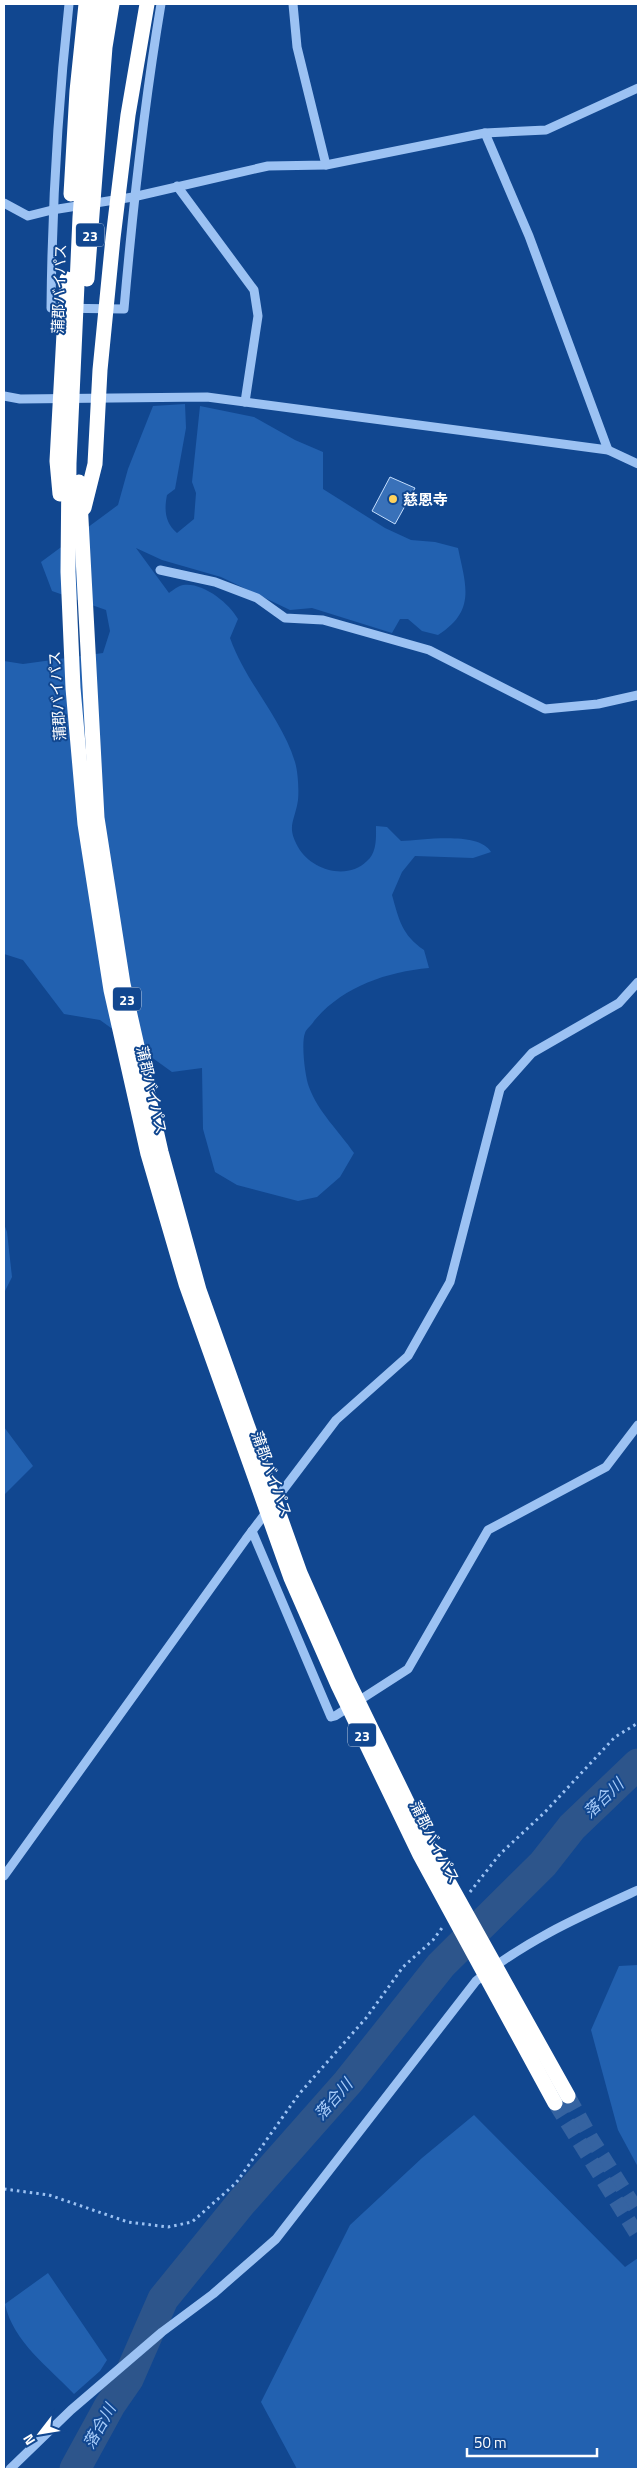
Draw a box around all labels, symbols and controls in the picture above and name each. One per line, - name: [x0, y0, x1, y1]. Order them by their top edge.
- road number: 23: [76, 224, 104, 246]
- street label: 蒲郡バイパス: [46, 244, 72, 334]
- place label: 慈恩寺: [403, 488, 448, 511]
- marker: 慈恩寺: [387, 493, 399, 505]
- street label: 蒲郡バイパス: [42, 650, 72, 742]
- road number: 23: [113, 988, 141, 1011]
- street label: 蒲郡バイパス: [131, 1044, 173, 1136]
- street label: 蒲郡バイパス: [246, 1428, 298, 1520]
- road number: 23: [348, 1724, 376, 1746]
- water label: 落合川: [577, 1771, 630, 1823]
- street label: 蒲郡バイパス: [404, 1797, 466, 1887]
- water label: 落合川: [308, 2072, 359, 2125]
- water label: 落合川: [77, 2397, 122, 2453]
- north arrow: [15, 2408, 65, 2458]
- scale bar: [467, 2426, 597, 2458]
- text: N: [17, 2430, 40, 2450]
- text: 50 m: [474, 2431, 507, 2454]

